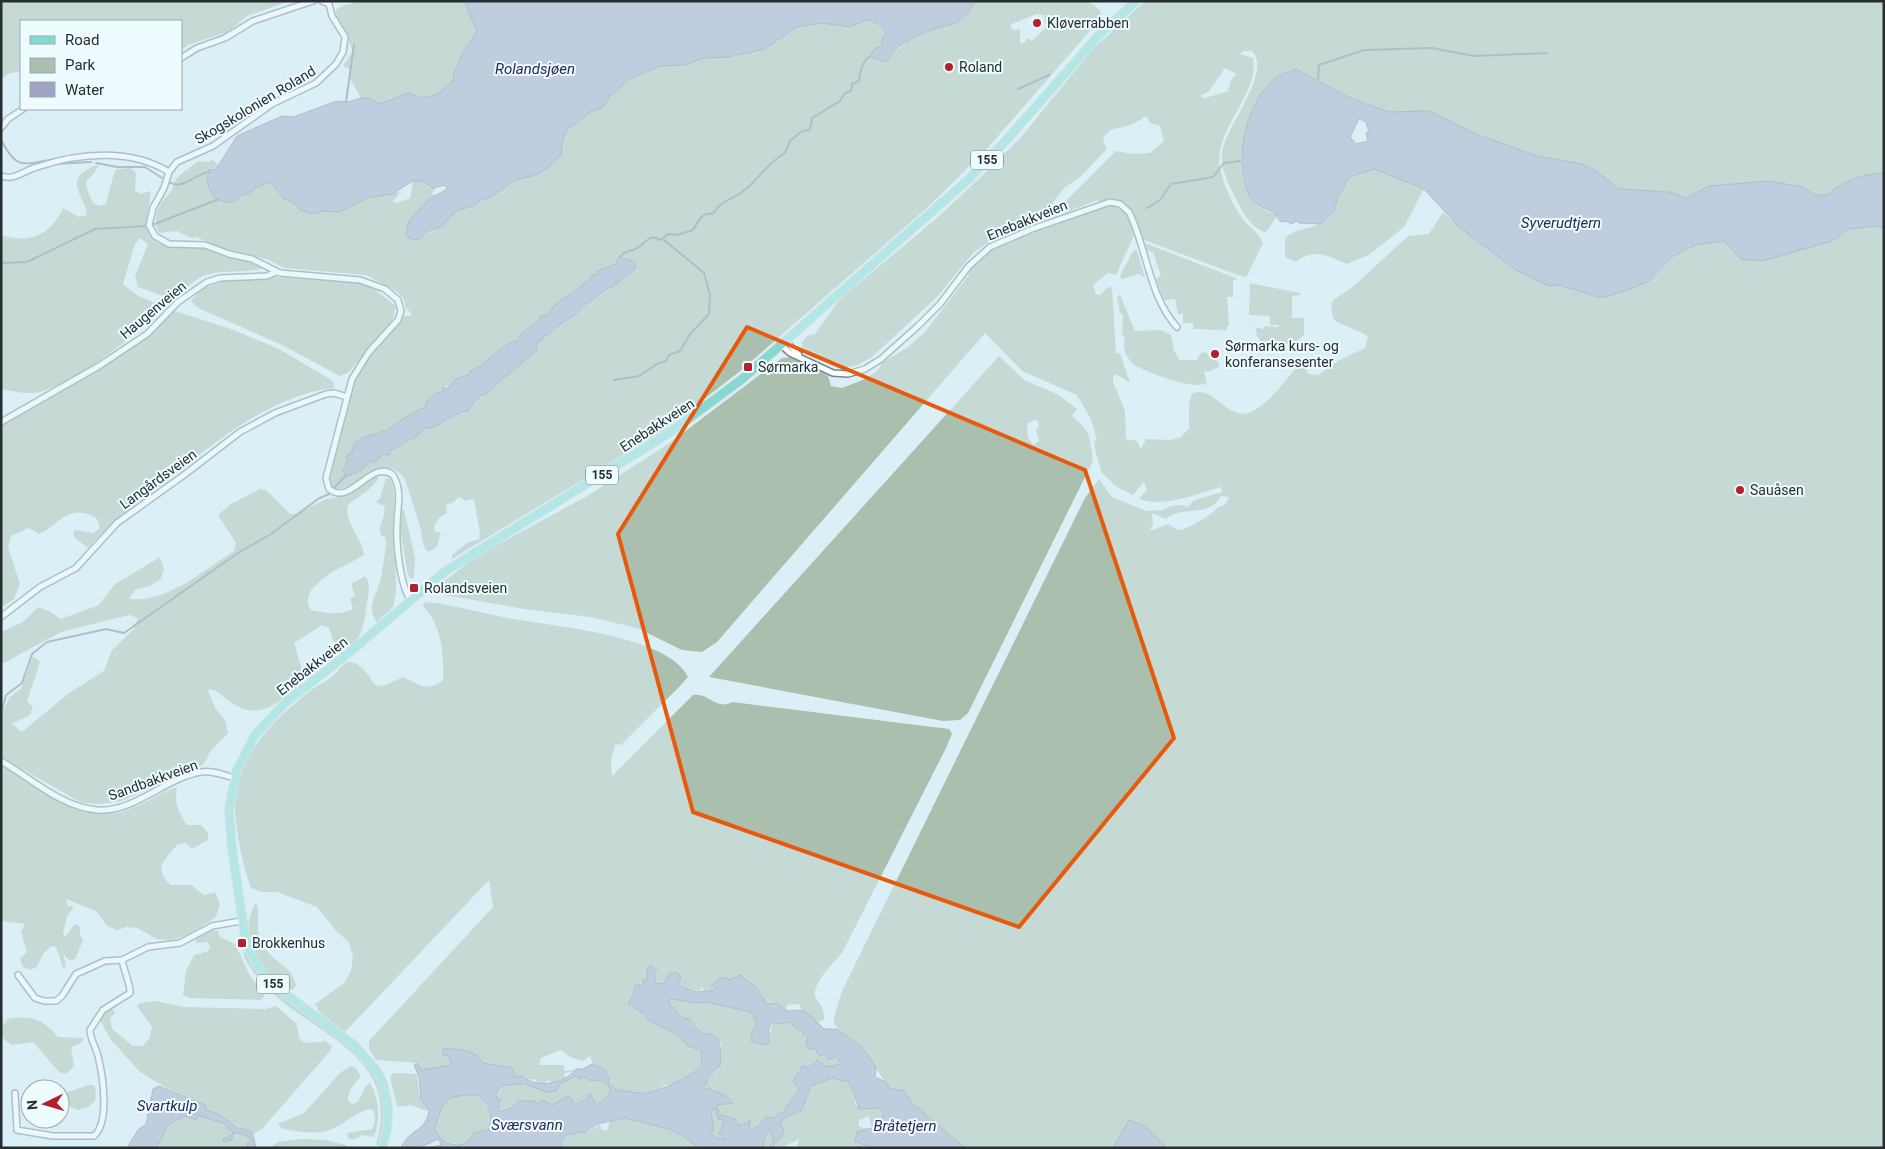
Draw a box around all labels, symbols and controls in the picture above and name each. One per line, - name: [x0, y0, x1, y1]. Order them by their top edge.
- place label: Kløverrabben: [1047, 15, 1129, 31]
- marker: Kløverrabben: [1031, 17, 1043, 29]
- legend: [20, 20, 182, 110]
- text: Road: [65, 31, 99, 49]
- text: Park: [65, 56, 96, 74]
- place label: Roland: [959, 59, 1002, 75]
- water label: Rolandsjøen: [495, 60, 575, 78]
- marker: Roland: [943, 61, 955, 73]
- street label: Skogskolonien Roland: [192, 63, 318, 147]
- text: Water: [65, 81, 104, 99]
- road number: 155: [971, 150, 1003, 170]
- street label: Enebakkveien: [984, 197, 1070, 243]
- water label: Syverudtjern: [1521, 214, 1601, 232]
- street label: Haugenveien: [117, 278, 189, 342]
- place label: Sørmarka kurs- og konferansesenter: [1225, 338, 1339, 370]
- marker: Sørmarka kurs- og konferansesenter: [1209, 348, 1221, 360]
- place label: Sørmarka: [758, 359, 818, 375]
- marker: Sørmarka: [742, 361, 754, 373]
- street label: Enebakkveien: [617, 395, 697, 455]
- street label: Langårdsveien: [117, 446, 199, 512]
- road number: 155: [586, 466, 618, 484]
- place label: Sauåsen: [1750, 482, 1804, 498]
- marker: Sauåsen: [1734, 484, 1746, 496]
- place label: Rolandsveien: [424, 580, 507, 596]
- marker: Rolandsveien: [408, 582, 420, 594]
- street label: Enebakkveien: [273, 633, 351, 699]
- street label: Sandbakkveien: [106, 756, 200, 804]
- place label: Brokkenhus: [252, 935, 325, 951]
- marker: Brokkenhus: [236, 937, 248, 949]
- road number: 155: [257, 974, 289, 994]
- north arrow: [20, 1079, 70, 1129]
- water label: Svartkulp: [137, 1097, 197, 1115]
- text: N: [24, 1100, 40, 1111]
- water label: Sværsvann: [491, 1116, 563, 1134]
- water label: Bråtetjern: [873, 1117, 937, 1135]

